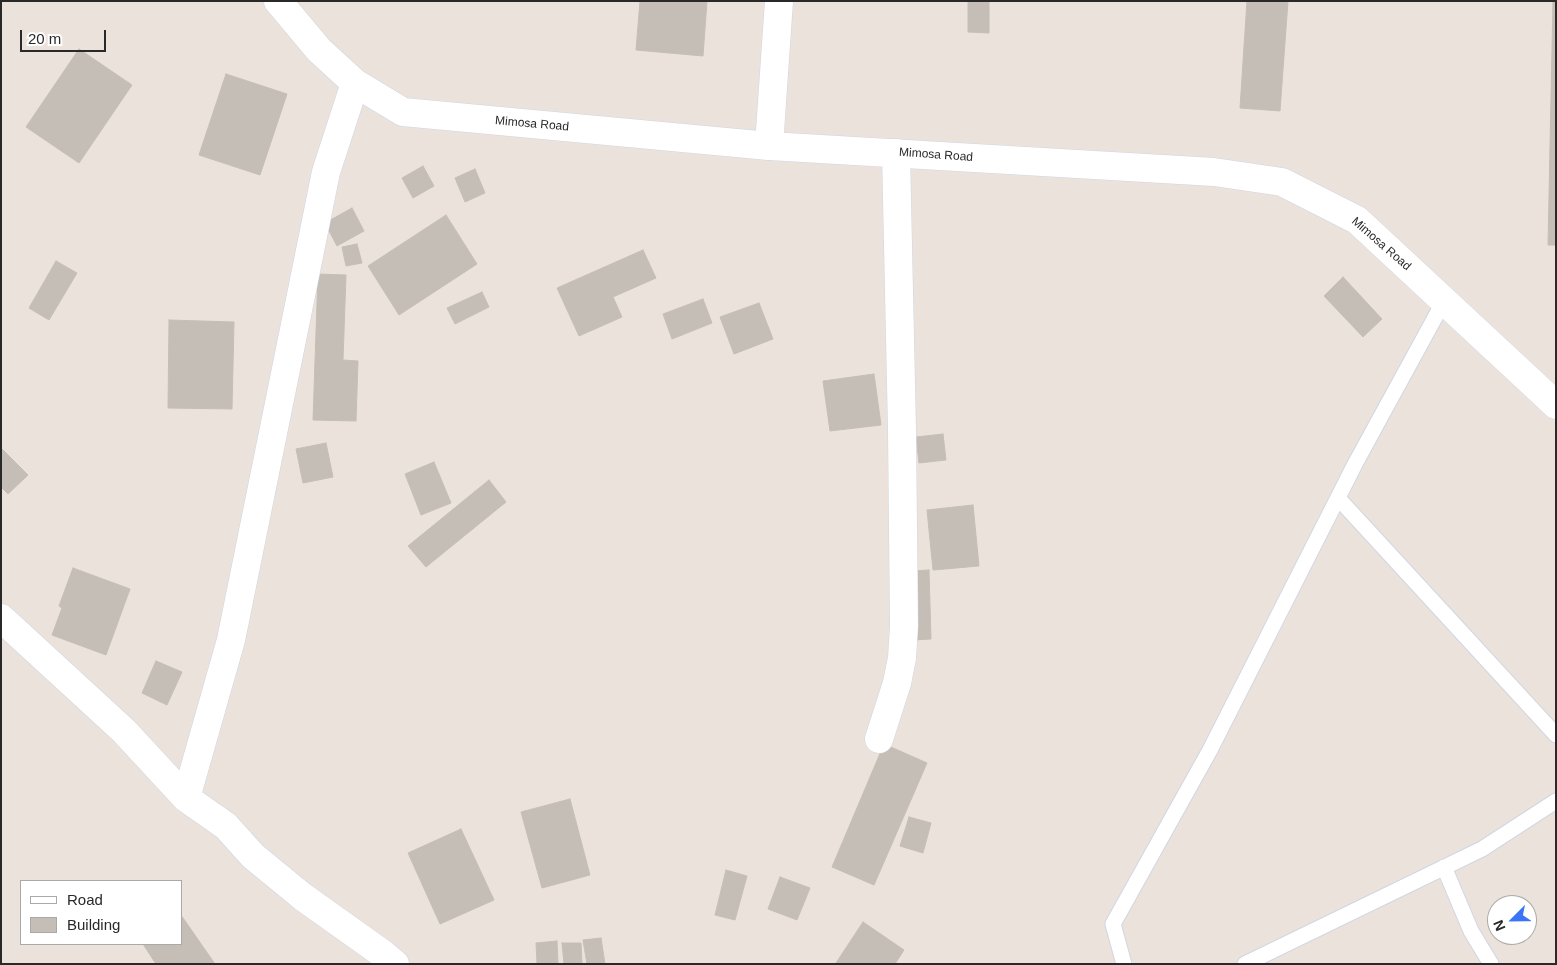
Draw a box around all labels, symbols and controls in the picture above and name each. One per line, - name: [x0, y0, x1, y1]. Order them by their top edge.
- scale bar: [22, 20, 109, 52]
- text: 20 m: [28, 30, 61, 47]
- street label: Mimosa Road: [494, 114, 570, 134]
- street label: Mimosa Road: [899, 145, 973, 165]
- street label: Mimosa Road: [1348, 214, 1414, 274]
- legend: [20, 880, 182, 945]
- text: Road: [67, 891, 103, 908]
- north arrow: [1487, 895, 1537, 945]
- text: Building: [67, 916, 120, 933]
- text: N: [1490, 918, 1508, 933]

